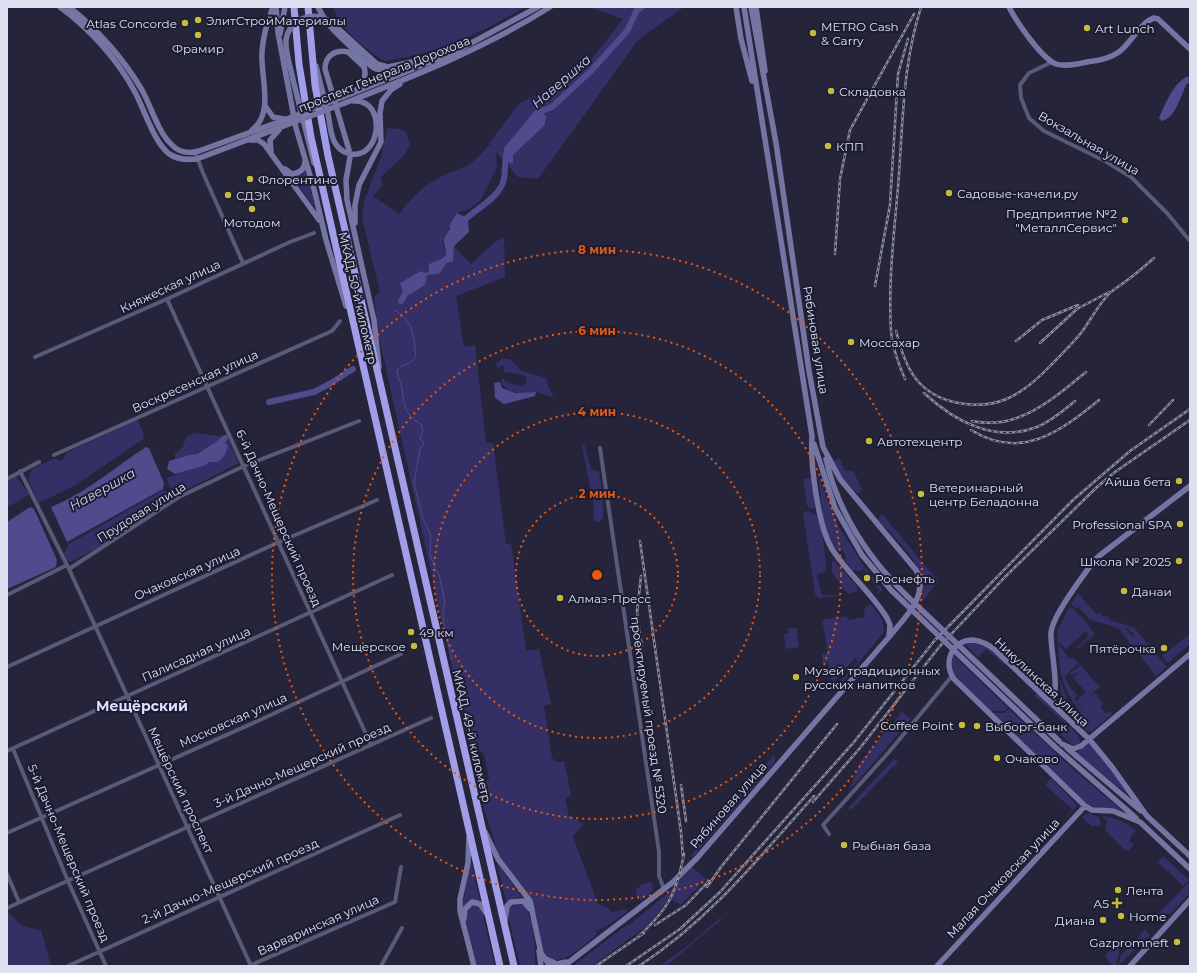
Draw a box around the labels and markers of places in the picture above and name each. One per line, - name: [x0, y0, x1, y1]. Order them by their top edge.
- place label: ЭлитСтройМатериалы: [206, 13, 346, 28]
- marker: ЭлитСтройМатериалы: [193, 15, 203, 25]
- place label: Atlas Concorde: [86, 16, 177, 31]
- marker: Atlas Concorde: [180, 18, 190, 28]
- place label: METRO Cash & Carry: [821, 19, 899, 48]
- place label: Art Lunch: [1095, 21, 1155, 36]
- marker: Art Lunch: [1082, 23, 1092, 33]
- marker: METRO Cash & Carry: [808, 28, 818, 38]
- marker: Фрамир: [193, 30, 203, 40]
- place label: Фрамир: [172, 41, 224, 56]
- place label: Складовка: [839, 84, 906, 99]
- marker: Складовка: [826, 86, 836, 96]
- place label: КПП: [836, 139, 864, 154]
- marker: КПП: [823, 141, 833, 151]
- place label: Флорентино: [258, 172, 338, 187]
- marker: Флорентино: [245, 174, 255, 184]
- place label: Садовые-качели.ру: [957, 186, 1079, 201]
- place label: СДЭК: [236, 188, 271, 203]
- marker: Садовые-качели.ру: [944, 188, 954, 198]
- marker: СДЭК: [223, 190, 233, 200]
- marker: Мотодом: [247, 204, 257, 214]
- place label: Предприятие №2 "МеталлСервис": [1006, 206, 1117, 235]
- place label: Мотодом: [224, 215, 280, 230]
- marker: Предприятие №2 "МеталлСервис": [1120, 215, 1130, 225]
- place label: Моссахар: [859, 335, 920, 350]
- marker: Моссахар: [846, 337, 856, 347]
- place label: Автотехцентр: [877, 434, 963, 449]
- marker: Автотехцентр: [864, 436, 874, 446]
- place label: Айша бета: [1105, 474, 1171, 489]
- marker: Айша бета: [1174, 476, 1184, 486]
- place label: Ветеринарный центр Беладонна: [929, 480, 1039, 509]
- marker: Ветеринарный центр Беладонна: [916, 489, 926, 499]
- place label: Professional SPA: [1072, 517, 1172, 532]
- marker: Professional SPA: [1175, 519, 1185, 529]
- place label: Школа № 2025: [1080, 554, 1171, 569]
- marker: Школа № 2025: [1174, 556, 1184, 566]
- centre of rings: [590, 568, 604, 582]
- place label: Роснефть: [875, 571, 935, 586]
- marker: Роснефть: [862, 573, 872, 583]
- place label: Данаи: [1132, 584, 1172, 599]
- marker: Данаи: [1119, 586, 1129, 596]
- place label: Алмаз-Пресс: [568, 591, 651, 606]
- marker: Алмаз-Пресс: [555, 593, 565, 603]
- place label: 49 км: [419, 625, 454, 640]
- marker: 49 км: [406, 627, 416, 637]
- place label: Мещерское: [332, 639, 406, 654]
- marker: Мещерское: [409, 641, 419, 651]
- place label: Пятёрочка: [1089, 641, 1156, 656]
- marker: Пятёрочка: [1159, 643, 1169, 653]
- place label: Музей традиционных русских напитков: [804, 663, 941, 692]
- marker: Музей традиционных русских напитков: [791, 672, 801, 682]
- place label: Coffee Point: [880, 718, 954, 733]
- place label: Выборг-банк: [985, 719, 1067, 734]
- marker: Coffee Point: [957, 720, 967, 730]
- marker: Выборг-банк: [972, 721, 982, 731]
- place label: Очаково: [1005, 751, 1059, 766]
- marker: Очаково: [992, 753, 1002, 763]
- place label: Рыбная база: [852, 838, 931, 853]
- marker: Рыбная база: [839, 840, 849, 850]
- place label: Лента: [1126, 883, 1164, 898]
- marker: Лента: [1113, 885, 1123, 895]
- place label: А5: [1093, 896, 1109, 911]
- marker: А5: [1112, 898, 1122, 908]
- place label: Home: [1129, 909, 1166, 924]
- marker: Home: [1116, 911, 1126, 921]
- place label: Диана: [1055, 913, 1095, 928]
- marker: Диана: [1098, 915, 1108, 925]
- place label: Gazpromneft: [1089, 935, 1169, 950]
- marker: Gazpromneft: [1172, 937, 1182, 947]

